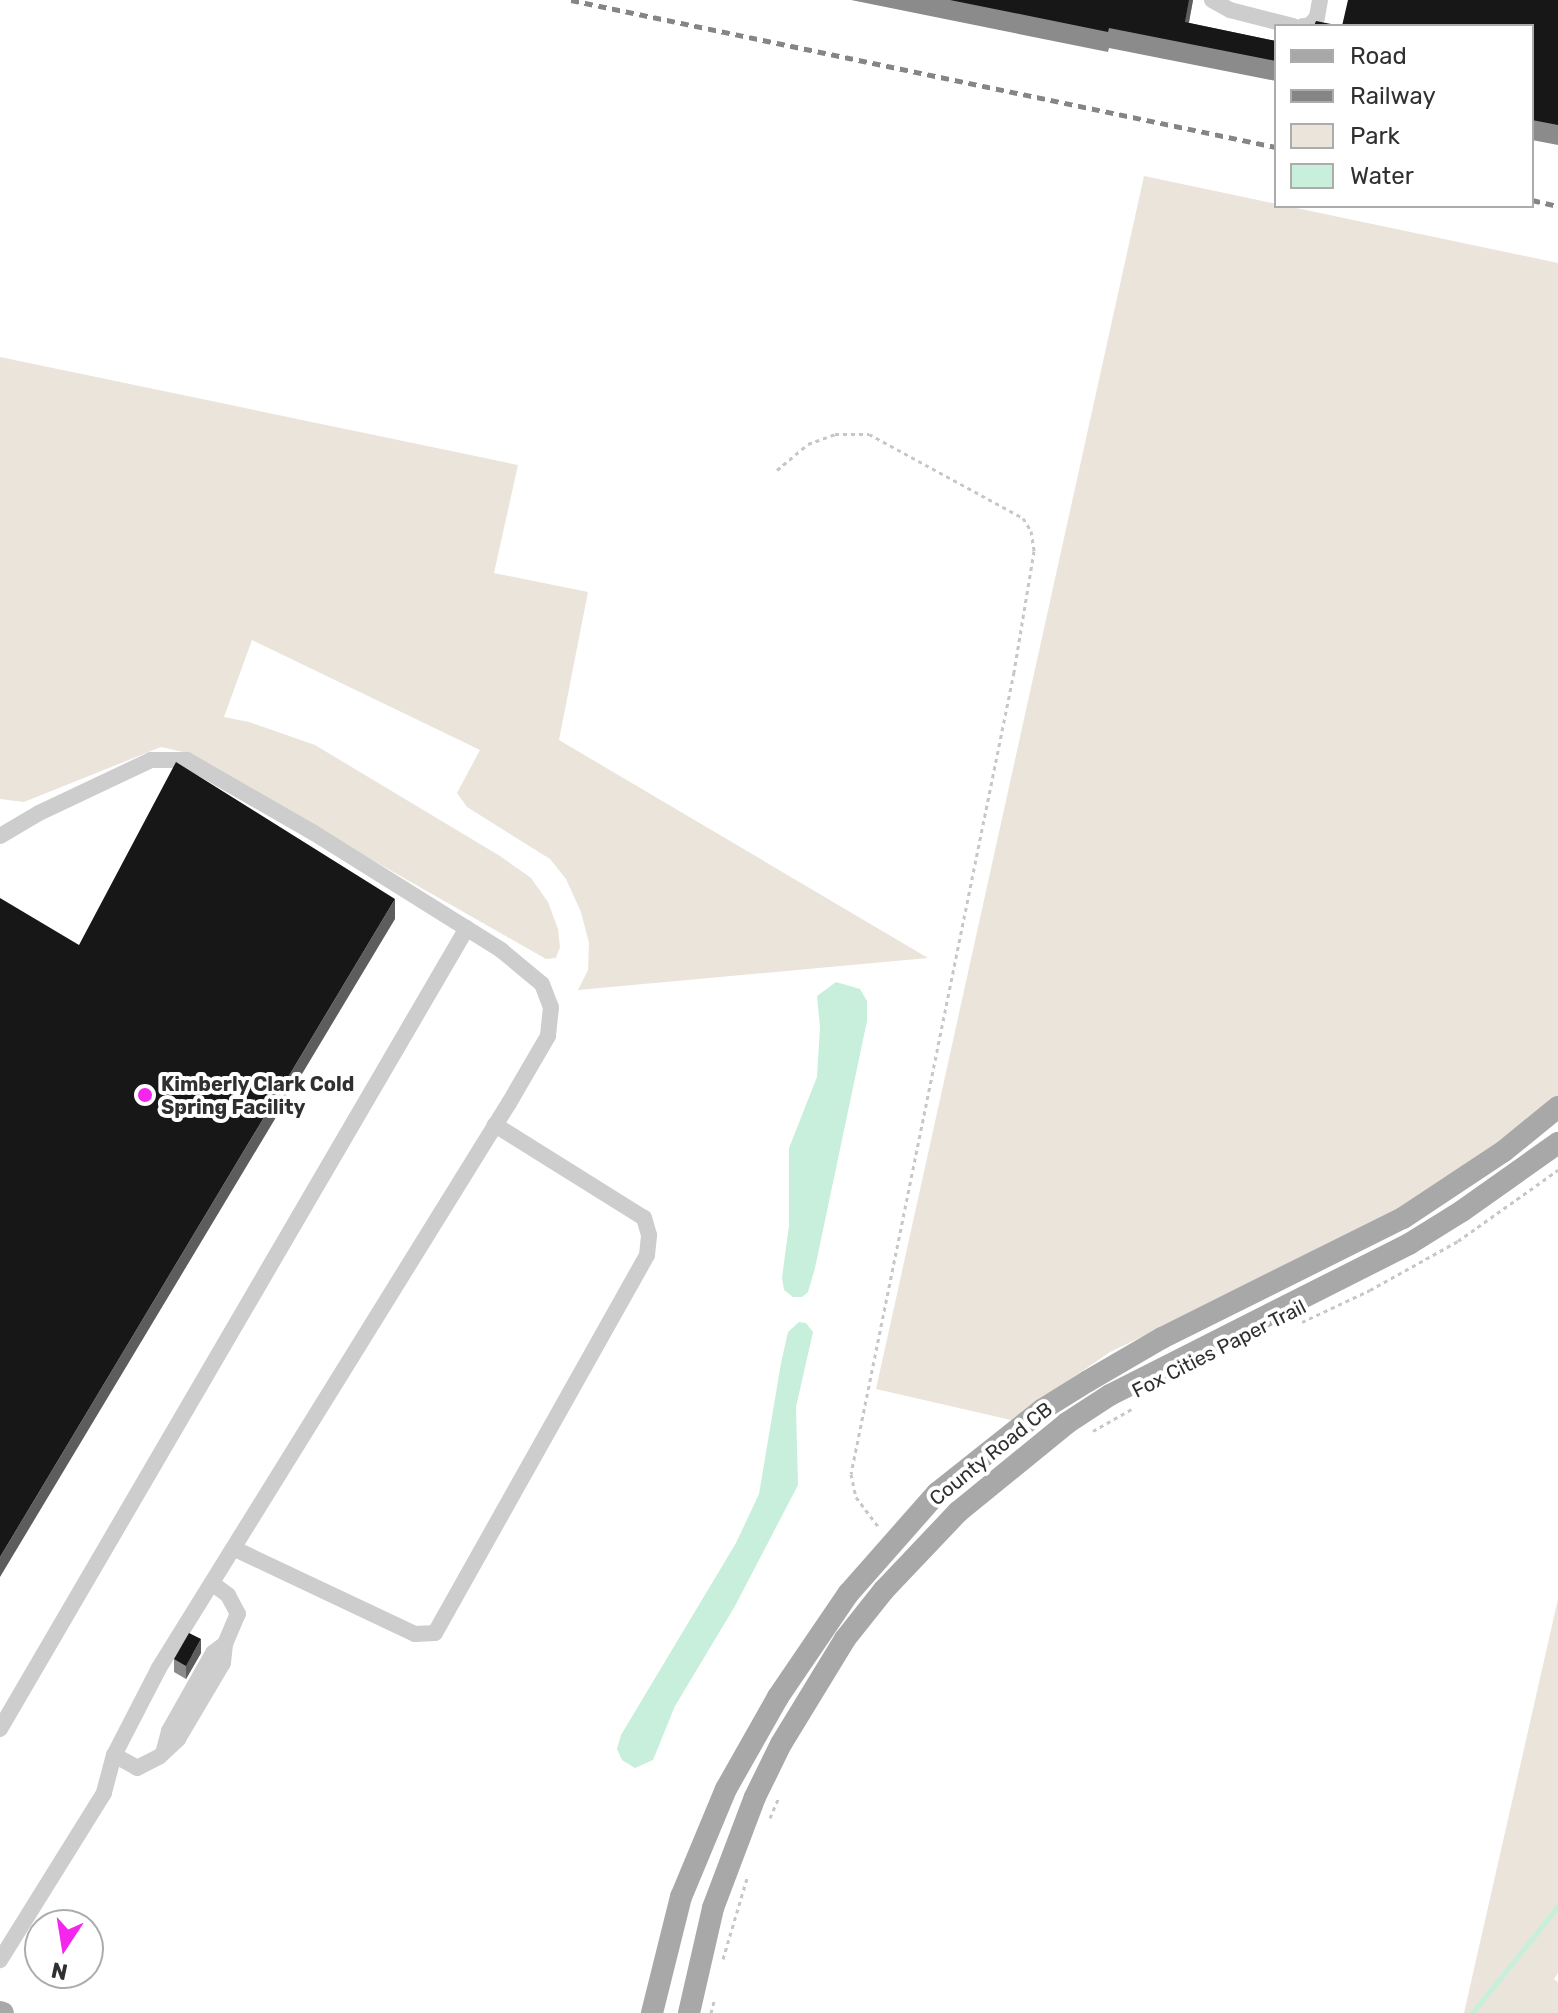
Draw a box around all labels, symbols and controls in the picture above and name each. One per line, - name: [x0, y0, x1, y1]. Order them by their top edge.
- legend: [1274, 24, 1534, 208]
- text: Road: [1350, 42, 1407, 70]
- text: Railway: [1350, 82, 1436, 110]
- text: Park: [1350, 122, 1400, 150]
- text: Water: [1350, 162, 1414, 190]
- place label: Kimberly Clark Cold Spring Facility: [161, 1072, 355, 1119]
- marker: Kimberly Clark Cold Spring Facility: [136, 1086, 154, 1104]
- street label: Fox Cities Paper Trail: [1128, 1295, 1310, 1403]
- street label: County Road CB: [925, 1397, 1057, 1511]
- north arrow: [24, 1909, 104, 1989]
- text: N: [49, 1956, 70, 1986]

